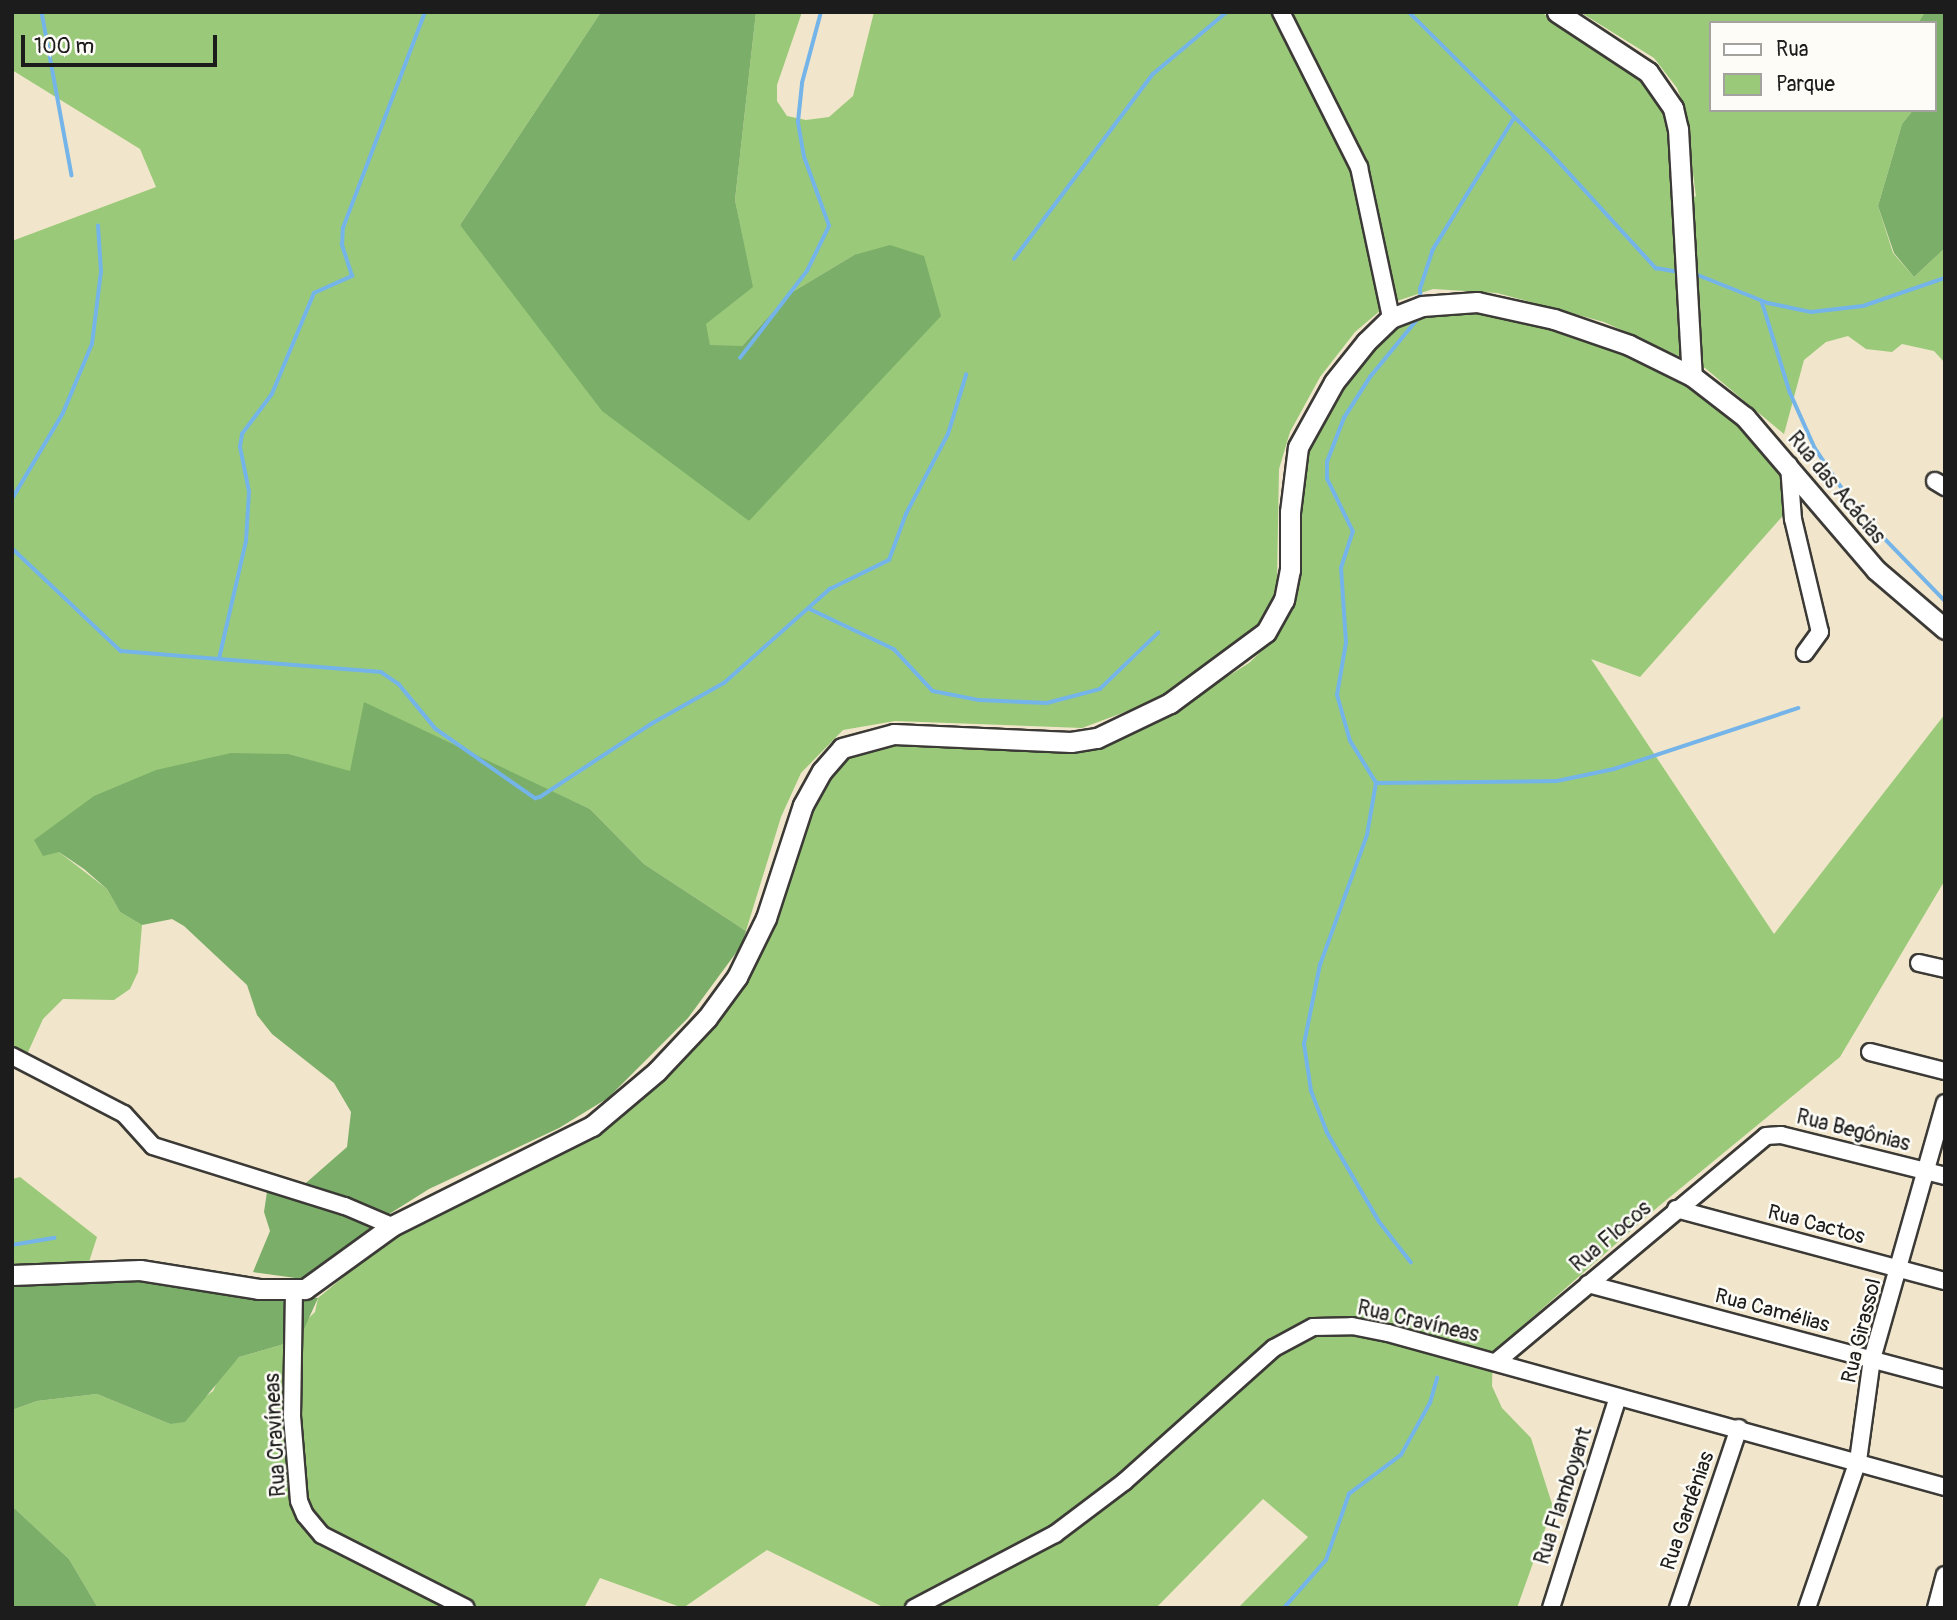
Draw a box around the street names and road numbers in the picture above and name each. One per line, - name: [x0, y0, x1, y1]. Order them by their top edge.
- street label: Rua das Acácias: [1782, 427, 1890, 549]
- street label: Rua Begônias: [1794, 1105, 1912, 1157]
- street label: Rua Flocos: [1566, 1196, 1656, 1278]
- street label: Rua Cactos: [1765, 1200, 1867, 1250]
- street label: Rua Girassol: [1837, 1276, 1887, 1386]
- street label: Rua Camélias: [1712, 1284, 1832, 1338]
- street label: Rua Cravíneas: [1355, 1296, 1481, 1348]
- street label: Rua Cravíneas: [260, 1372, 292, 1498]
- street label: Rua Flamboyant: [1530, 1424, 1598, 1568]
- street label: Rua Gardênias: [1656, 1448, 1720, 1574]

